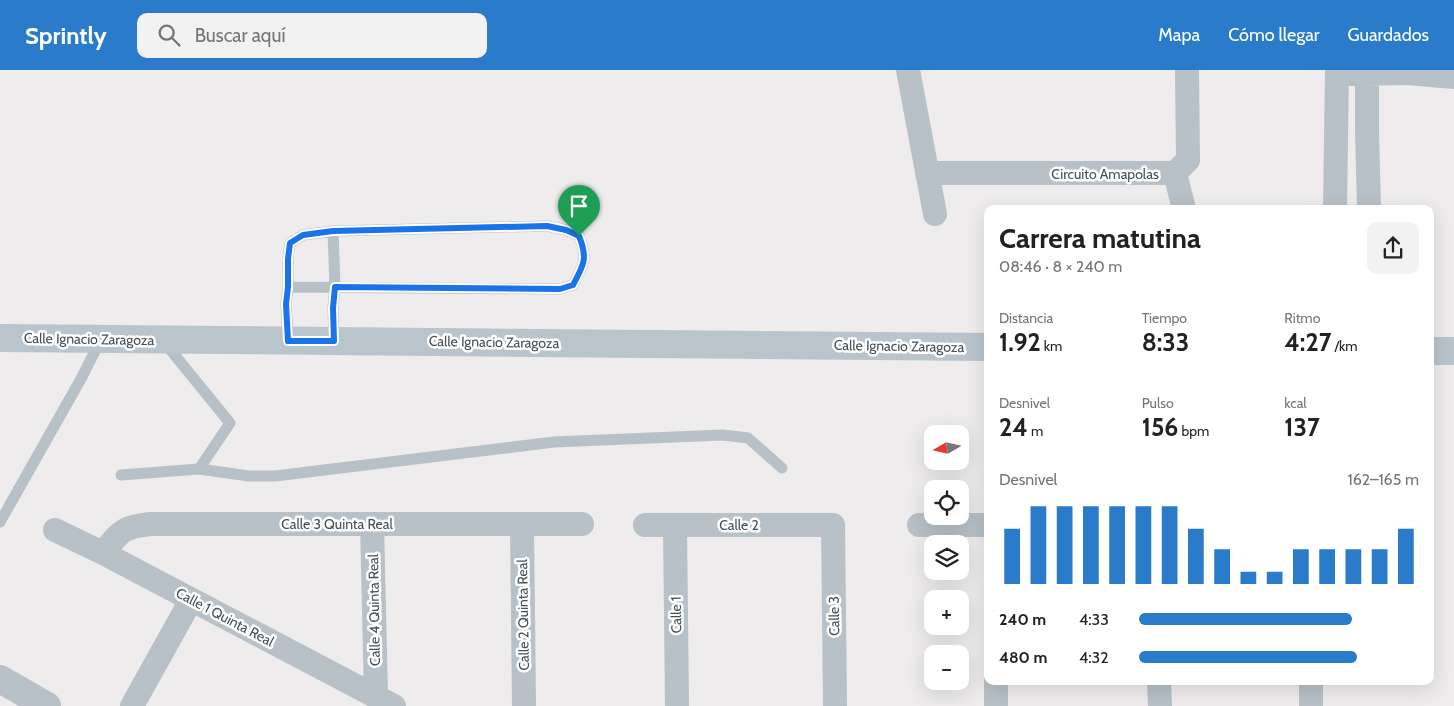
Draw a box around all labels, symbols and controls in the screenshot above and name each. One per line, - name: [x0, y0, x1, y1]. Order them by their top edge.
- search box: [137, 13, 487, 58]
- text: Sprintly: [25, 21, 107, 50]
- icon: search: [155, 21, 183, 49]
- text: Buscar aquí: [195, 24, 285, 47]
- text: Mapa: [1158, 24, 1200, 46]
- text: Cómo llegar: [1228, 24, 1320, 46]
- text: Guardados: [1348, 24, 1429, 46]
- street label: Circuito Amapolas: [1051, 165, 1159, 183]
- pin: [558, 185, 600, 236]
- icon: arrive: [565, 192, 593, 220]
- text: Carrera matutina: [999, 221, 1201, 255]
- button: share: [1367, 222, 1419, 274]
- text: 08:46 · 8 × 240 m: [999, 257, 1122, 276]
- text: Distancia: [999, 309, 1053, 327]
- text: Tiempo: [1142, 309, 1187, 327]
- text: Ritmo: [1284, 309, 1320, 327]
- text: 1.92: [999, 327, 1041, 357]
- text: 8:33: [1142, 327, 1189, 357]
- text: 4:27: [1284, 327, 1331, 357]
- street label: Calle Ignacio Zaragoza: [24, 329, 155, 349]
- street label: Calle Ignacio Zaragoza: [429, 332, 560, 352]
- street label: Calle Ignacio Zaragoza: [834, 336, 965, 356]
- text: km: [1041, 337, 1062, 355]
- text: /km: [1331, 337, 1358, 355]
- text: Desnivel: [999, 394, 1050, 412]
- text: Pulso: [1142, 394, 1174, 412]
- text: kcal: [1284, 394, 1307, 412]
- text: 24: [999, 412, 1028, 442]
- text: 156: [1142, 412, 1178, 442]
- text: 137: [1284, 412, 1320, 442]
- text: m: [1028, 422, 1043, 440]
- text: bpm: [1178, 422, 1209, 440]
- north arrow: [924, 425, 969, 470]
- map controls: [924, 425, 969, 690]
- text: Desnivel: [999, 470, 1057, 489]
- text: 162–165 m: [1347, 470, 1419, 489]
- button: locate: [924, 480, 969, 525]
- street label: Calle 3 Quinta Real: [281, 515, 393, 533]
- street label: Calle 2: [719, 516, 759, 534]
- button: layers: [924, 535, 969, 580]
- street label: Calle 4 Quinta Real: [364, 553, 384, 666]
- street label: Calle 2 Quinta Real: [513, 558, 533, 671]
- street label: Calle 1 Quinta Real: [173, 584, 278, 651]
- button: +: [924, 590, 969, 635]
- street label: Calle 1: [667, 596, 685, 634]
- street label: Calle 3: [825, 596, 843, 636]
- text: 240 m: [999, 610, 1046, 629]
- text: 4:33: [1079, 610, 1109, 629]
- button: −: [924, 645, 969, 690]
- text: 480 m: [999, 648, 1047, 667]
- text: 4:32: [1079, 648, 1109, 667]

